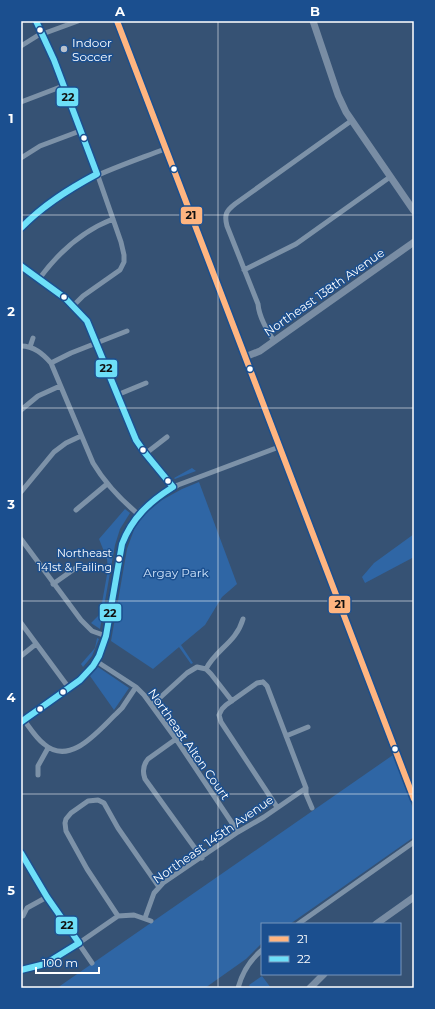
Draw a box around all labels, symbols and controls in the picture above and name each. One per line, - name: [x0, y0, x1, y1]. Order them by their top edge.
- text: A: [114, 3, 126, 19]
- text: B: [310, 3, 320, 19]
- unlabelled marker: [35, 25, 45, 35]
- place label: Indoor Soccer: [72, 35, 112, 64]
- marker: Indoor Soccer: [59, 44, 69, 54]
- line badge: 22: [56, 87, 79, 107]
- text: 22: [62, 90, 75, 104]
- text: 1: [8, 110, 14, 126]
- unlabelled marker: [79, 133, 89, 143]
- unlabelled marker: [169, 164, 179, 174]
- line badge: 21: [180, 206, 203, 225]
- text: 21: [186, 208, 196, 222]
- street label: Northeast 138th Avenue: [261, 245, 387, 339]
- unlabelled marker: [59, 292, 69, 302]
- text: 2: [7, 303, 15, 319]
- line badge: 22: [95, 359, 118, 378]
- text: 22: [100, 361, 113, 375]
- unlabelled marker: [245, 364, 255, 374]
- unlabelled marker: [138, 445, 148, 455]
- unlabelled marker: [163, 476, 173, 486]
- text: 3: [6, 496, 15, 512]
- place label: Northeast 141st & Failing: [37, 546, 113, 574]
- marker: Northeast 141st & Failing: [114, 554, 124, 564]
- park label: Argay Park: [143, 565, 210, 580]
- line badge: 21: [328, 595, 351, 614]
- text: 21: [335, 597, 345, 611]
- line badge: 22: [99, 603, 122, 622]
- text: 22: [104, 606, 117, 620]
- street label: Northeast Alton Court: [145, 686, 233, 803]
- unlabelled marker: [58, 687, 68, 697]
- text: 4: [7, 689, 16, 705]
- unlabelled marker: [35, 704, 45, 714]
- unlabelled marker: [390, 744, 400, 754]
- street label: Northeast 145th Avenue: [150, 792, 276, 886]
- text: 5: [7, 882, 15, 898]
- line badge: 22: [55, 916, 78, 935]
- text: 22: [61, 918, 74, 932]
- legend: [261, 923, 401, 975]
- text: 21: [297, 931, 308, 946]
- scale bar: [36, 949, 99, 975]
- text: 22: [297, 951, 311, 966]
- text: 100 m: [42, 955, 78, 970]

